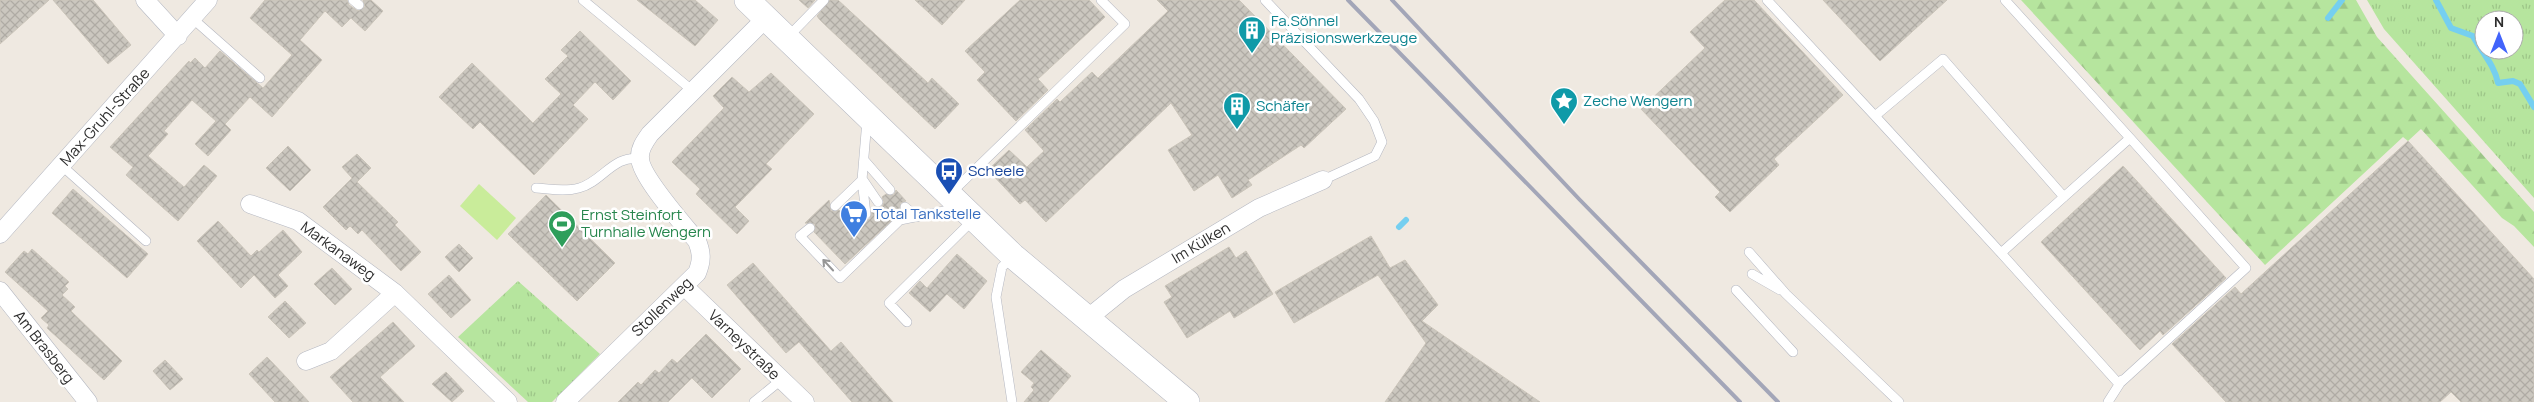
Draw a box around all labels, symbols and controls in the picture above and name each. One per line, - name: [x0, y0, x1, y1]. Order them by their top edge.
- place label: Fa.Söhnel Präzisionswerkzeuge: [1271, 10, 1417, 48]
- north arrow: [2474, 10, 2524, 60]
- text: N: [2494, 12, 2504, 31]
- building icon: Fa.Söhnel Präzisionswerkzeuge: [1237, 15, 1267, 54]
- street label: Max-Gruhl-Straße: [55, 63, 154, 170]
- place icon: Zeche Wengern: [1549, 86, 1579, 125]
- place label: Zeche Wengern: [1583, 90, 1693, 111]
- building icon: Schäfer: [1222, 91, 1252, 130]
- place label: Schäfer: [1256, 95, 1311, 116]
- bus stop icon: Scheele: [934, 156, 964, 195]
- place label: Scheele: [968, 160, 1024, 181]
- supermarket icon: Total Tankstelle: [839, 199, 869, 238]
- place label: Total Tankstelle: [873, 203, 981, 224]
- place label: Ernst Steinfort Turnhalle Wengern: [581, 204, 711, 242]
- sports icon: Ernst Steinfort Turnhalle Wengern: [547, 209, 577, 248]
- street label: Markanaweg: [297, 216, 380, 285]
- street label: Im Külken: [1168, 217, 1234, 268]
- one-way arrow: [822, 258, 834, 271]
- street label: Stollenweg: [627, 272, 697, 341]
- street label: Varneystraße: [704, 305, 785, 385]
- street label: Am Brasberg: [9, 306, 80, 388]

